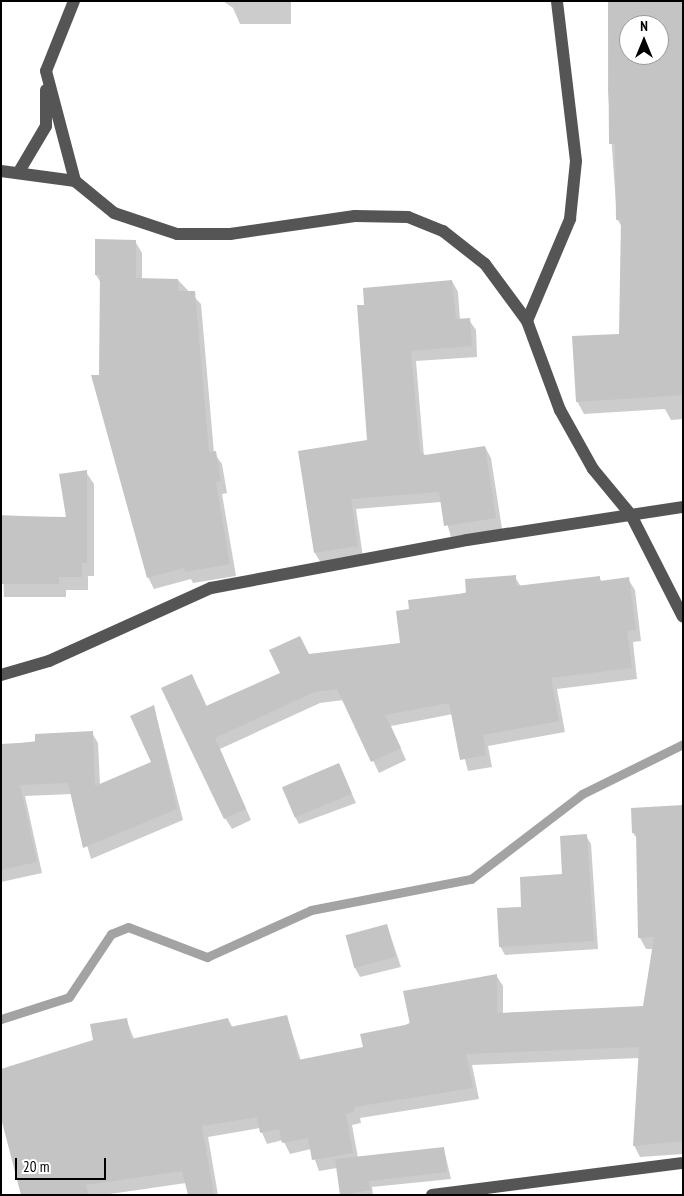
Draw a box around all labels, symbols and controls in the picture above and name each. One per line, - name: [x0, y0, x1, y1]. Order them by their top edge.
- north arrow: [619, 15, 669, 65]
- text: N: [640, 17, 648, 35]
- scale bar: [18, 1148, 109, 1180]
- text: 20 m: [23, 1157, 49, 1176]

